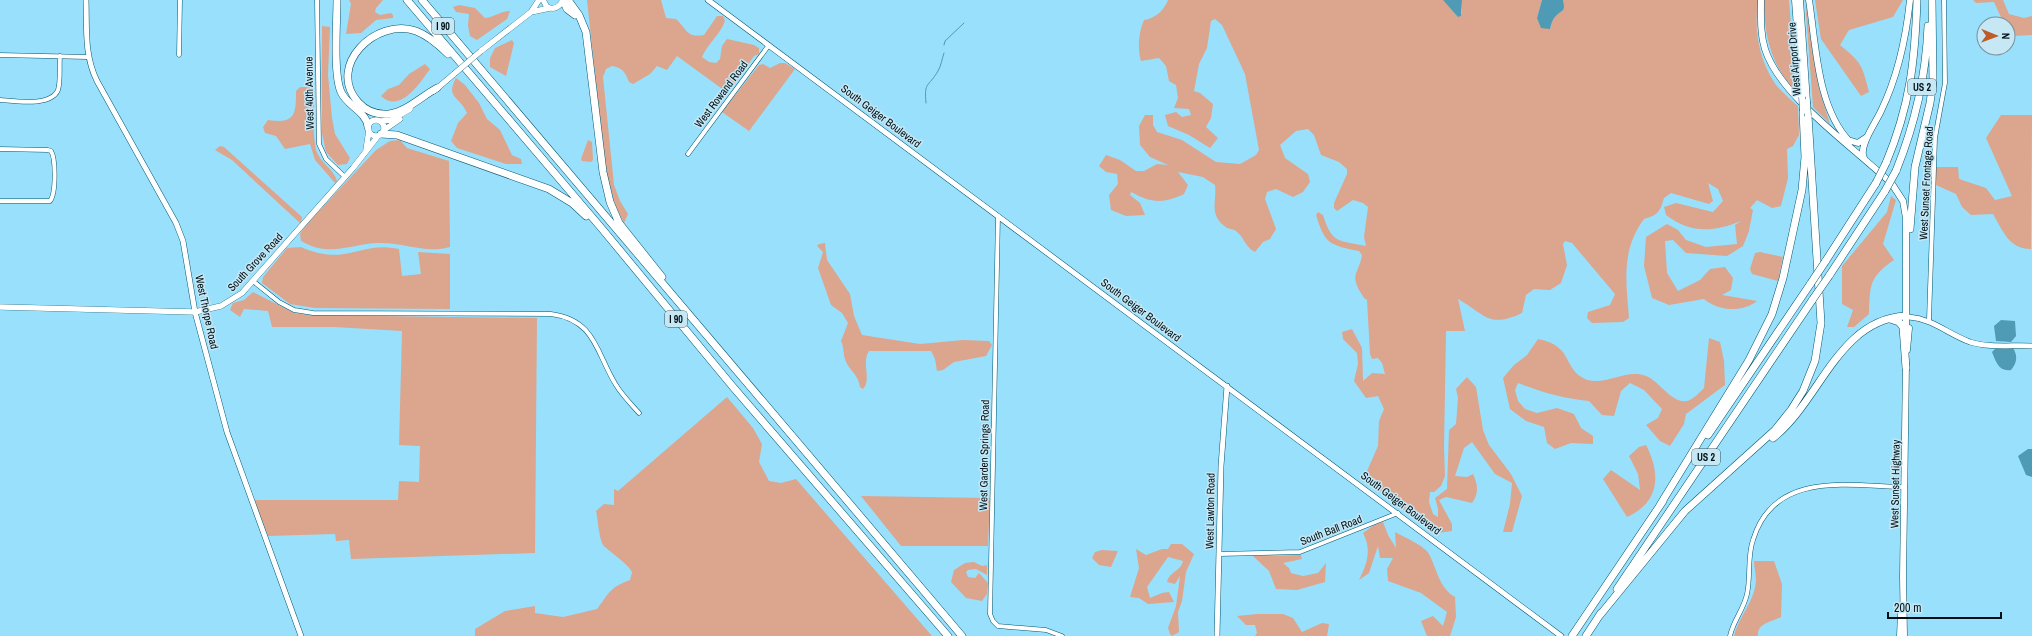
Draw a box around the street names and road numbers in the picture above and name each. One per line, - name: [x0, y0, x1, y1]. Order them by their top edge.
- road number: I 90: [432, 18, 454, 34]
- street label: West Airport Drive: [1784, 22, 1804, 96]
- street label: West 40th Avenue: [301, 56, 317, 130]
- street label: West Rowand Road: [691, 58, 751, 130]
- road number: US 2: [1908, 79, 1936, 95]
- street label: South Geiger Boulevard: [838, 81, 924, 151]
- street label: West Sunset Frontage Road: [1916, 126, 1936, 240]
- street label: South Grove Road: [224, 230, 286, 294]
- street label: West Thorpe Road: [192, 274, 222, 350]
- street label: South Geiger Boulevard: [1098, 275, 1184, 345]
- road number: I 90: [665, 311, 687, 327]
- street label: West Garden Springs Road: [976, 400, 992, 510]
- street label: West Sunset Highway: [1887, 439, 1903, 528]
- road number: US 2: [1692, 449, 1720, 465]
- street label: South Geiger Boulevard: [1358, 468, 1444, 538]
- street label: West Lawton Road: [1202, 473, 1218, 549]
- street label: South Ball Road: [1298, 512, 1364, 548]

